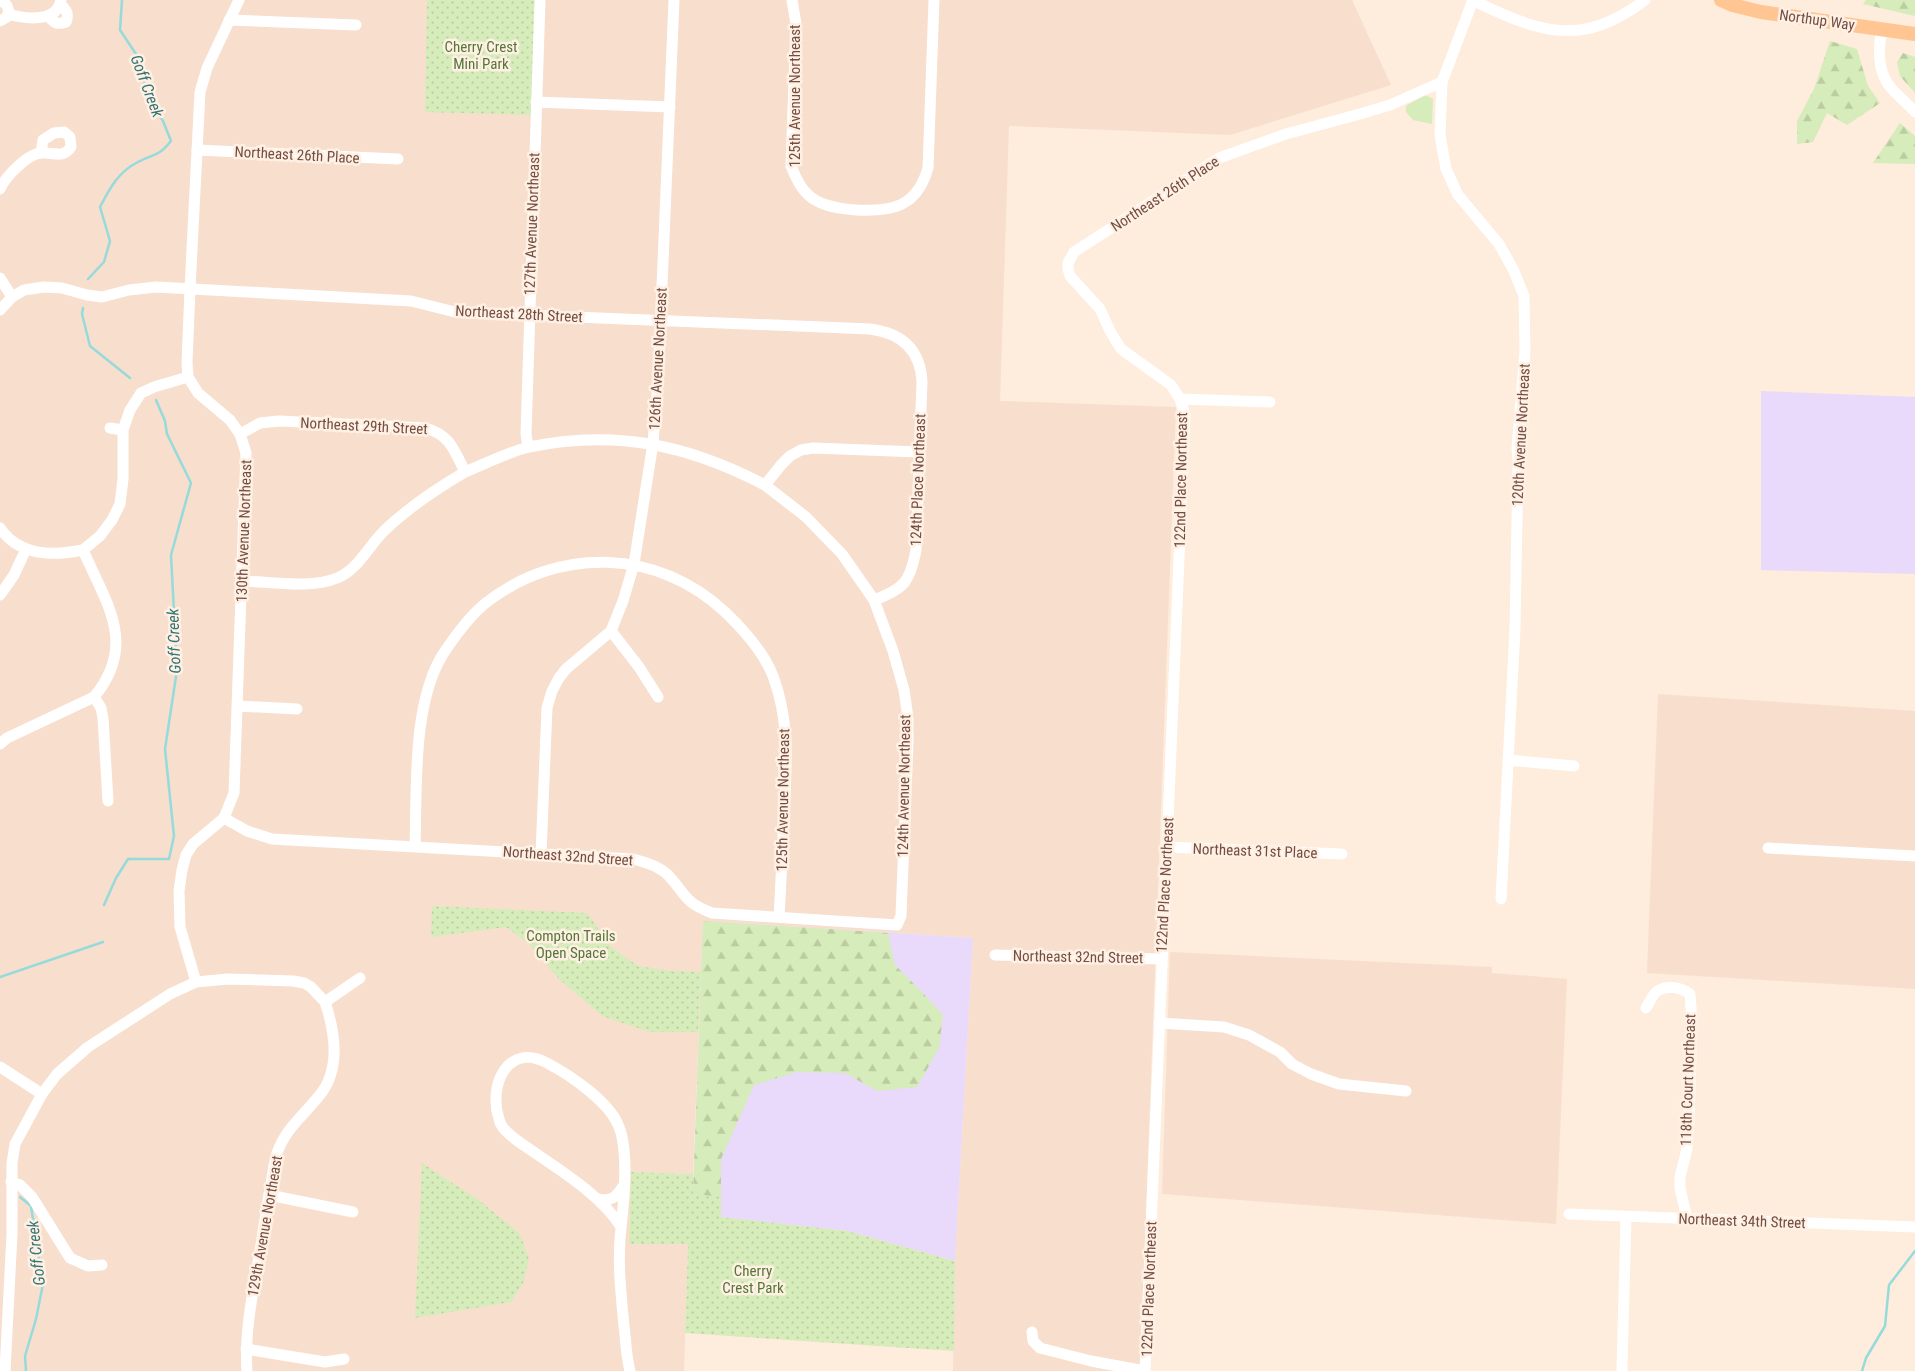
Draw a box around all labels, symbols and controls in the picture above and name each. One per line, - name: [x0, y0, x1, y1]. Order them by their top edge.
- street label: Northup Way: [1778, 6, 1856, 34]
- street label: 125th Avenue Northeast: [786, 25, 804, 167]
- park label: Cherry Crest Mini Park: [445, 38, 518, 73]
- water label: Goff Creek: [126, 52, 168, 121]
- street label: Northeast 26th Place: [234, 143, 360, 167]
- street label: 127th Avenue Northeast: [521, 152, 543, 296]
- street label: Northeast 26th Place: [1108, 152, 1222, 236]
- street label: 126th Avenue Northeast: [645, 287, 671, 431]
- street label: Northeast 28th Street: [455, 302, 583, 326]
- street label: 120th Avenue Northeast: [1508, 363, 1534, 507]
- street label: 122nd Place Northeast: [1171, 412, 1191, 548]
- street label: 124th Place Northeast: [907, 413, 929, 547]
- street label: Northeast 29th Street: [300, 414, 428, 438]
- street label: 130th Avenue Northeast: [233, 459, 255, 603]
- water label: Goff Creek: [163, 607, 185, 674]
- street label: 124th Avenue Northeast: [894, 714, 914, 858]
- street label: 125th Avenue Northeast: [773, 728, 793, 872]
- street label: 122nd Place Northeast: [1152, 817, 1178, 953]
- street label: Northeast 31st Place: [1192, 840, 1318, 862]
- street label: Northeast 32nd Street: [502, 842, 634, 870]
- park label: Compton Trails Open Space: [526, 927, 616, 962]
- street label: Northeast 32nd Street: [1013, 947, 1143, 967]
- street label: 118th Court Northeast: [1677, 1014, 1699, 1146]
- street label: 129th Avenue Northeast: [244, 1154, 286, 1298]
- street label: Northeast 34th Street: [1678, 1210, 1806, 1232]
- water label: Goff Creek: [23, 1219, 49, 1286]
- street label: 122nd Place Northeast: [1138, 1221, 1160, 1357]
- park label: Cherry Crest Park: [722, 1262, 784, 1297]

